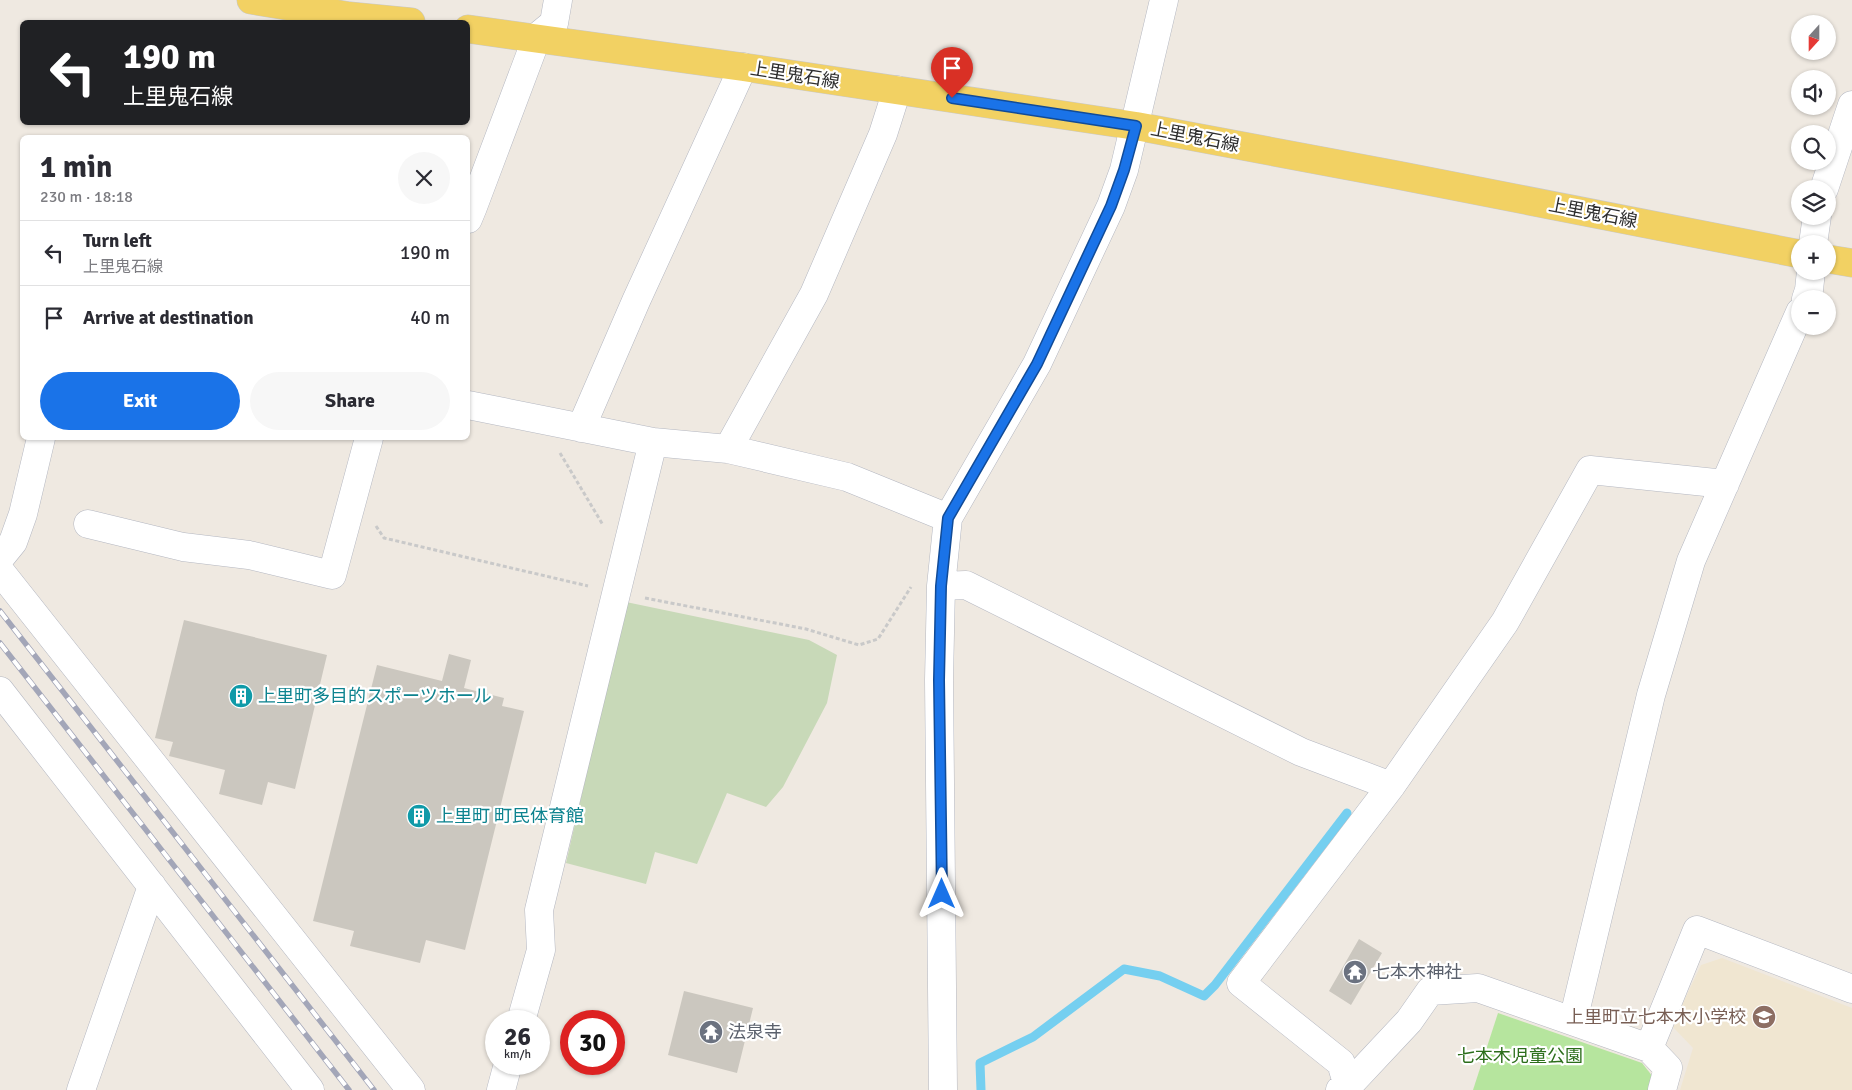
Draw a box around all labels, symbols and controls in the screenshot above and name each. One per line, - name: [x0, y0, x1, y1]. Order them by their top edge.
- north arrow: [1791, 15, 1836, 60]
- map controls: [1791, 15, 1836, 335]
- text: 190 m: [123, 35, 216, 78]
- icon: left: [40, 40, 105, 105]
- pin: [931, 47, 973, 98]
- icon: arrive: [938, 54, 966, 82]
- street label: 上里鬼石線: [749, 57, 841, 93]
- button: sound: [1791, 70, 1836, 115]
- text: 上里鬼石線: [123, 83, 233, 110]
- street label: 上里鬼石線: [1149, 118, 1241, 156]
- button: search: [1791, 125, 1836, 170]
- text: 1 min: [40, 149, 112, 186]
- button: close: [398, 152, 450, 204]
- button: layers: [1791, 180, 1836, 225]
- text: 230 m · 18:18: [40, 187, 133, 207]
- street label: 上里鬼石線: [1547, 194, 1639, 232]
- text: Turn left: [83, 229, 152, 253]
- button: +: [1791, 235, 1836, 280]
- icon: left: [40, 239, 68, 267]
- text: 190 m: [400, 241, 450, 265]
- text: 上里鬼石線: [83, 257, 163, 277]
- button: −: [1791, 290, 1836, 335]
- icon: arrive: [40, 304, 68, 332]
- text: Arrive at destination: [83, 306, 254, 330]
- text: 40 m: [410, 306, 450, 330]
- button: Exit: [40, 372, 240, 430]
- button: Share: [250, 372, 450, 430]
- building icon: 上里町多目的スポーツホール: [228, 683, 254, 709]
- place label: 上里町多目的スポーツホール: [258, 685, 492, 707]
- building icon: 上里町 町民体育館: [406, 803, 432, 829]
- place label: 上里町 町民体育館: [436, 805, 584, 827]
- position arrow: [915, 867, 967, 919]
- temple icon: 七本木神社: [1342, 959, 1368, 985]
- place label: 七本木神社: [1372, 961, 1462, 983]
- school or university icon: 上里町立七本木小学校: [1751, 1004, 1777, 1030]
- place label: 上里町立七本木小学校: [1566, 1006, 1746, 1028]
- speed limit sign: 30: [560, 1010, 625, 1075]
- temple icon: 法泉寺: [698, 1019, 724, 1045]
- text: 26: [504, 1021, 531, 1052]
- place label: 法泉寺: [728, 1021, 782, 1043]
- park label: 七本木児童公園: [1457, 1045, 1583, 1067]
- text: km/h: [504, 1047, 531, 1062]

